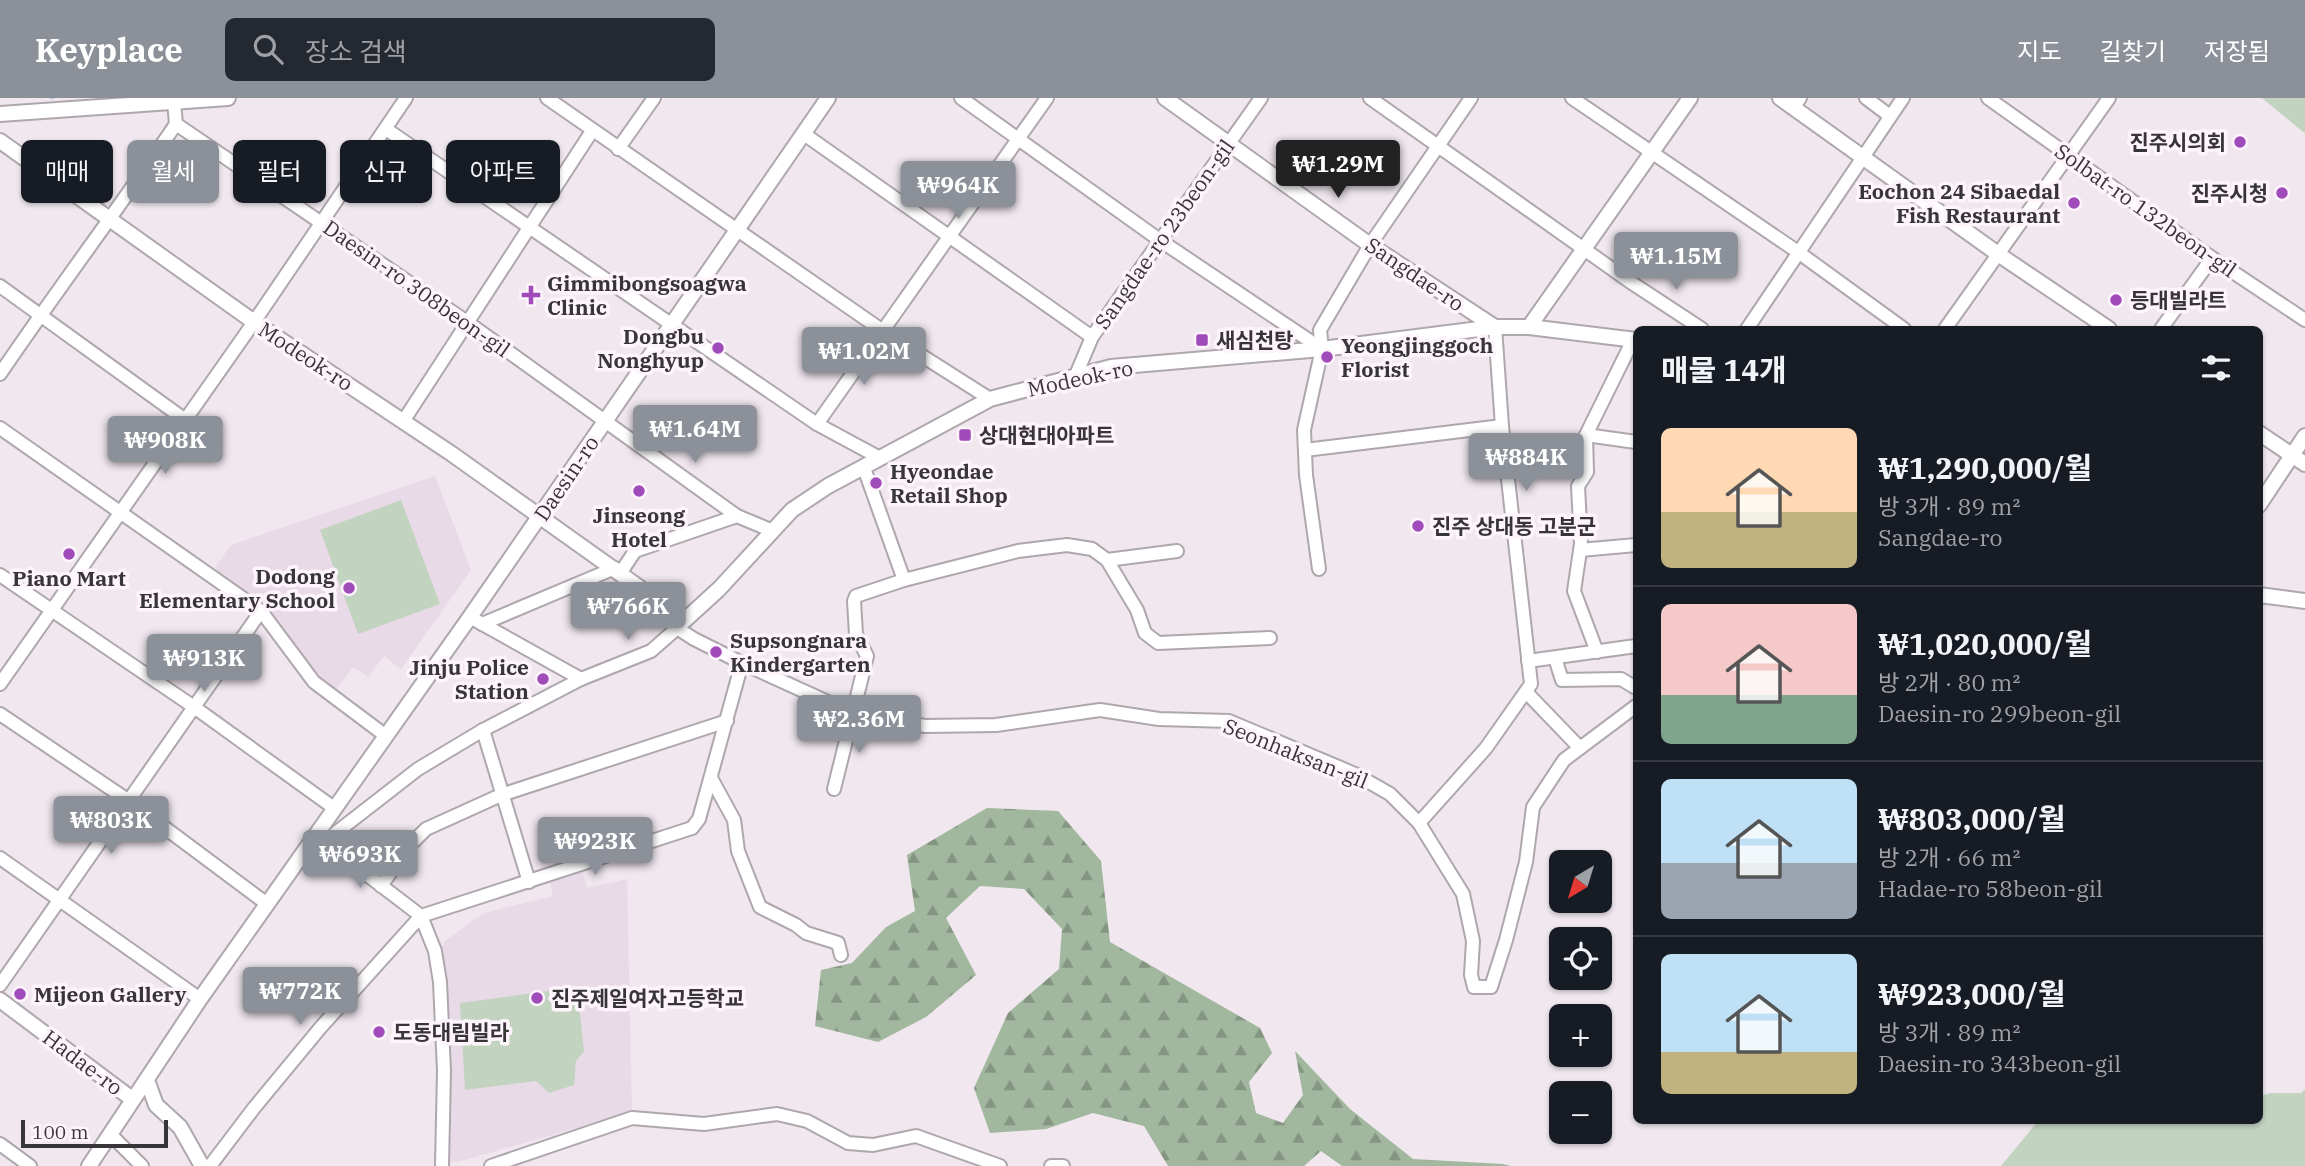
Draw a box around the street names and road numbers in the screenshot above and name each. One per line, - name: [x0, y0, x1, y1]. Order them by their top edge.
- street label: Sangdae-ro 23beon-gil: [1088, 133, 1240, 335]
- street label: Solbat-ro 132beon-gil: [2050, 137, 2242, 283]
- street label: Daesin-ro 308beon-gil: [318, 213, 516, 363]
- street label: Sangdae-ro: [1360, 231, 1470, 317]
- street label: Modeok-ro: [253, 315, 359, 397]
- street label: Modeok-ro: [1025, 353, 1135, 403]
- street label: Daesin-ro: [527, 430, 605, 526]
- street label: Seonhaksan-gil: [1220, 711, 1372, 795]
- street label: Hadae-ro: [37, 1023, 129, 1101]

